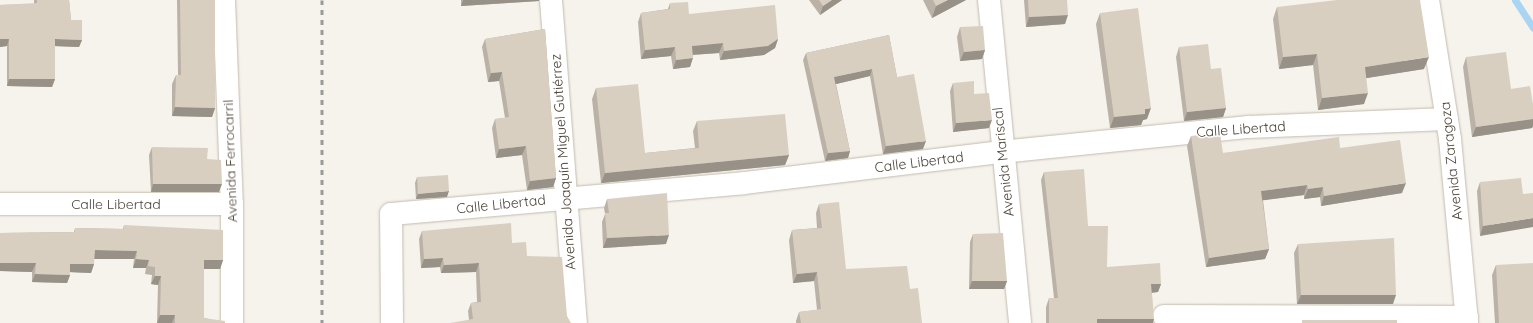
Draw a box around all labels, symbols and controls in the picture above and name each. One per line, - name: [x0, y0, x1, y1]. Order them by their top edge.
- street label: Avenida Joaquín Miguel Gutiérrez: [547, 53, 579, 271]
- street label: Avenida Ferrocarril: [219, 99, 241, 223]
- street label: Avenida Zaragoza: [1436, 101, 1466, 221]
- street label: Avenida Mariscal: [989, 107, 1017, 217]
- street label: Calle Libertad: [1196, 117, 1286, 141]
- street label: Calle Libertad: [874, 148, 964, 176]
- street label: Calle Libertad: [456, 191, 546, 217]
- street label: Calle Libertad: [71, 196, 161, 212]

